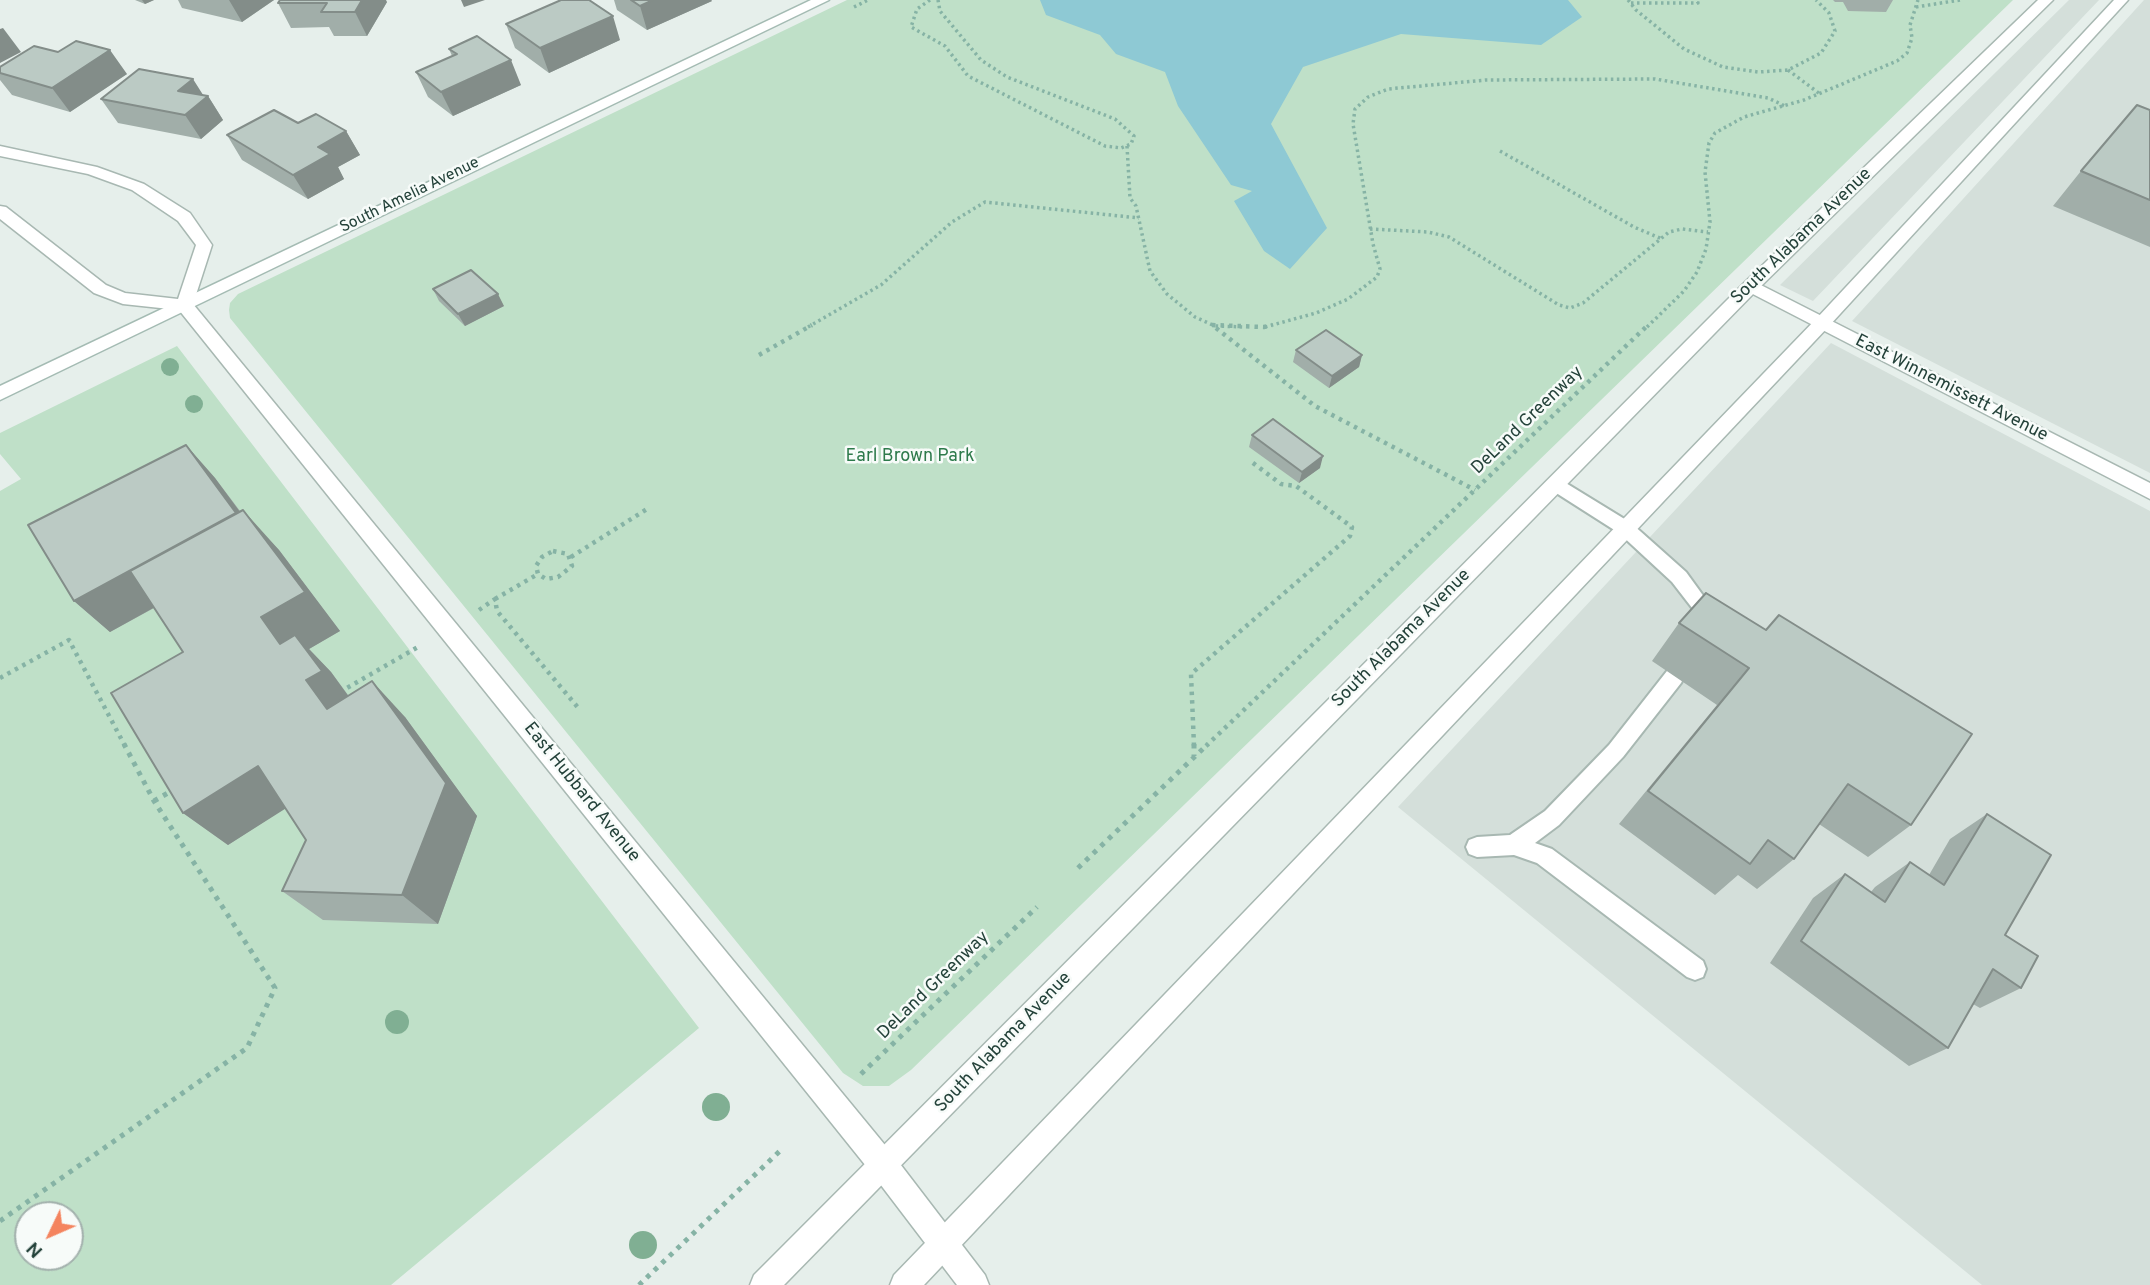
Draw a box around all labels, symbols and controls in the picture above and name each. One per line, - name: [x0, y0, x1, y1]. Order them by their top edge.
- street label: South Amelia Avenue: [337, 154, 483, 238]
- street label: South Alabama Avenue: [1727, 164, 1877, 310]
- street label: East Winnemissett Avenue: [1851, 331, 2051, 447]
- street label: DeLand Greenway: [1468, 362, 1588, 480]
- park label: Earl Brown Park: [846, 446, 974, 468]
- street label: South Alabama Avenue: [1328, 565, 1476, 713]
- street label: East Hubbard Avenue: [518, 719, 644, 867]
- street label: DeLand Greenway: [874, 927, 994, 1045]
- street label: South Alabama Avenue: [931, 968, 1077, 1118]
- north arrow: [14, 1201, 84, 1271]
- text: N: [22, 1236, 49, 1262]

